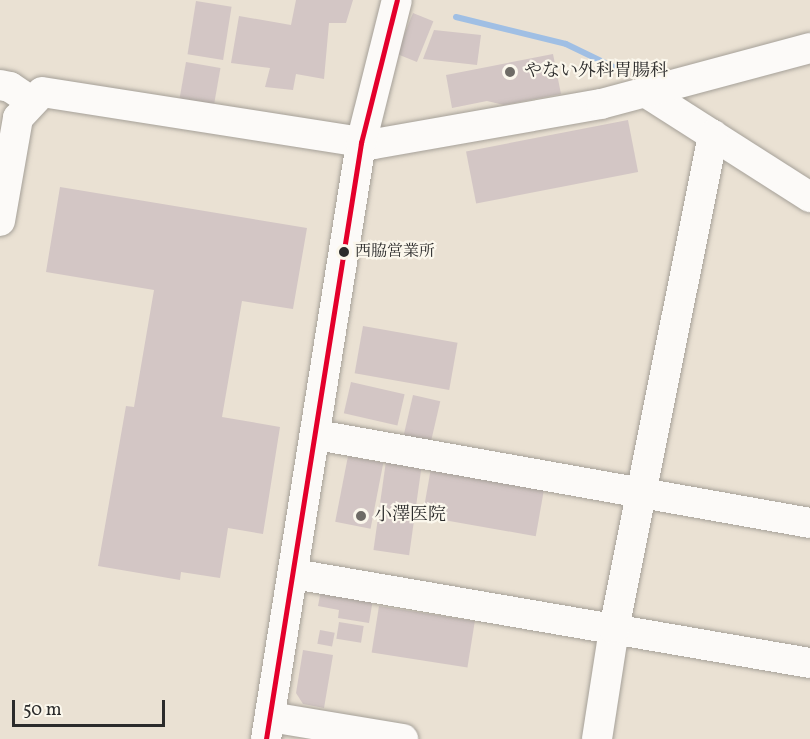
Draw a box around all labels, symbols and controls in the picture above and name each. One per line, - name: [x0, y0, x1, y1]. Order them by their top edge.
- place label: やない外科胃腸科: [524, 61, 668, 83]
- marker: やない外科胃腸科: [501, 63, 519, 81]
- place label: 西脇営業所: [355, 242, 435, 262]
- marker: 西脇営業所: [338, 246, 350, 258]
- place label: 小澤医院: [374, 505, 446, 527]
- marker: 小澤医院: [352, 507, 370, 525]
- scale bar: [15, 688, 168, 726]
- text: 50 m: [23, 698, 62, 723]

